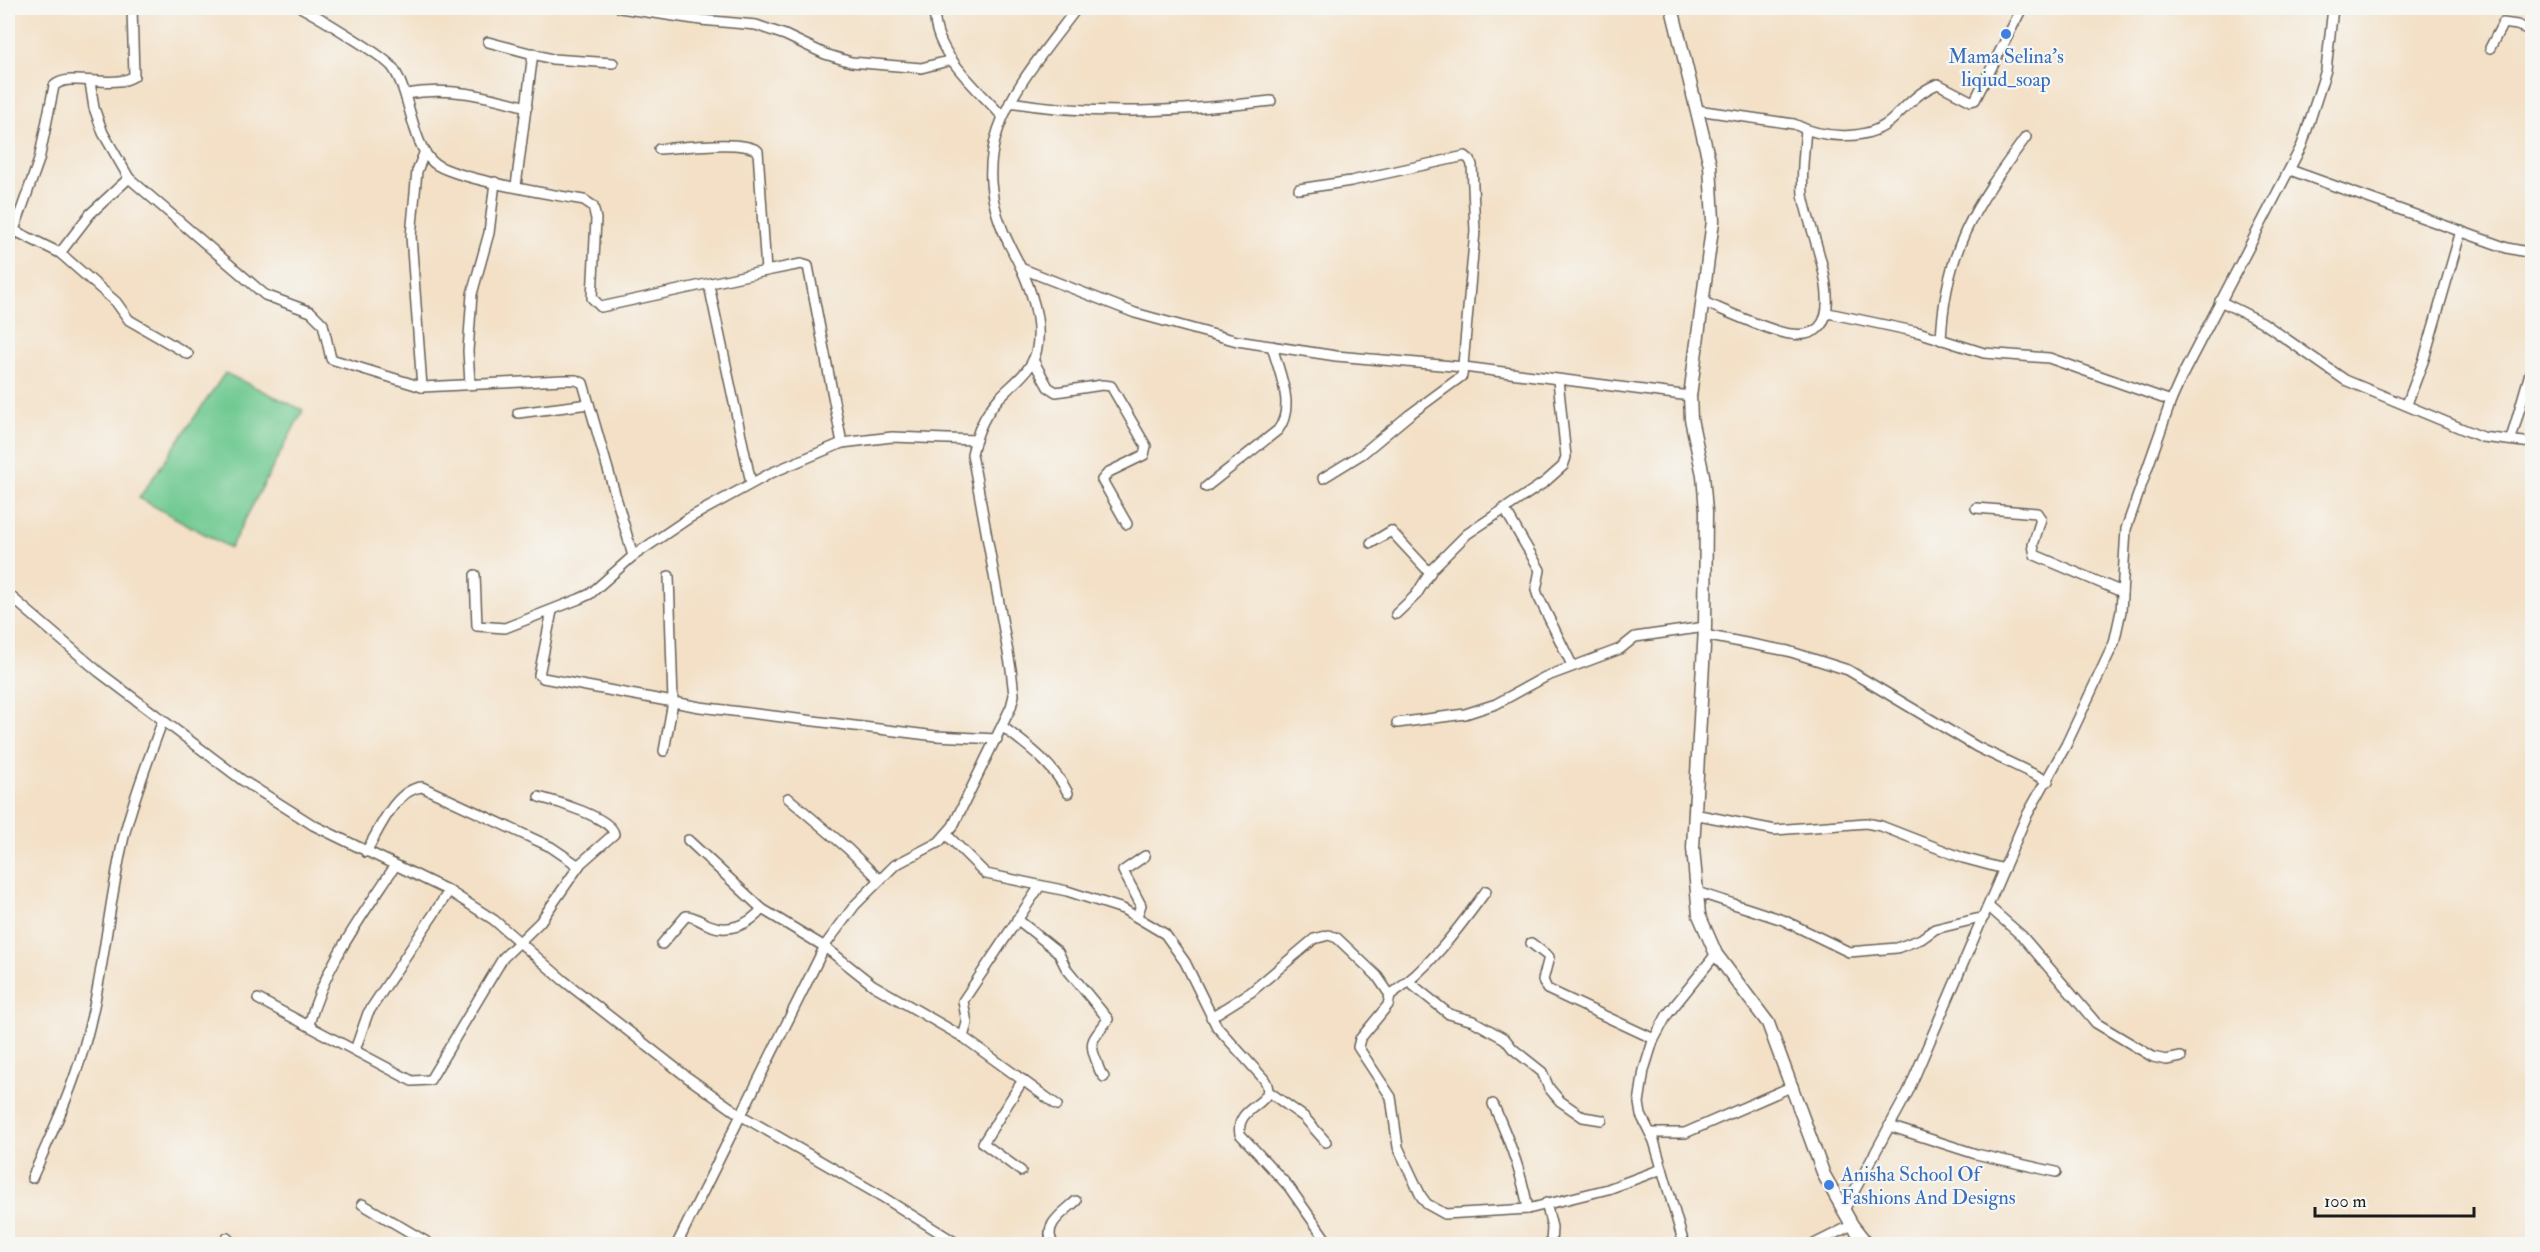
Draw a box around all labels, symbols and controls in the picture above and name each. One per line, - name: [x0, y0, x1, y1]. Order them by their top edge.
- marker: Mama Selina's liqiud_soap: [1999, 27, 2013, 41]
- place label: Mama Selina's liqiud_soap: [1948, 44, 2064, 93]
- place label: Anisha School Of Fashions And Designs: [1840, 1162, 2016, 1210]
- marker: Anisha School Of Fashions And Designs: [1822, 1178, 1836, 1192]
- scale bar: [2315, 1180, 2474, 1218]
- text: 100 m: [2324, 1190, 2367, 1213]

